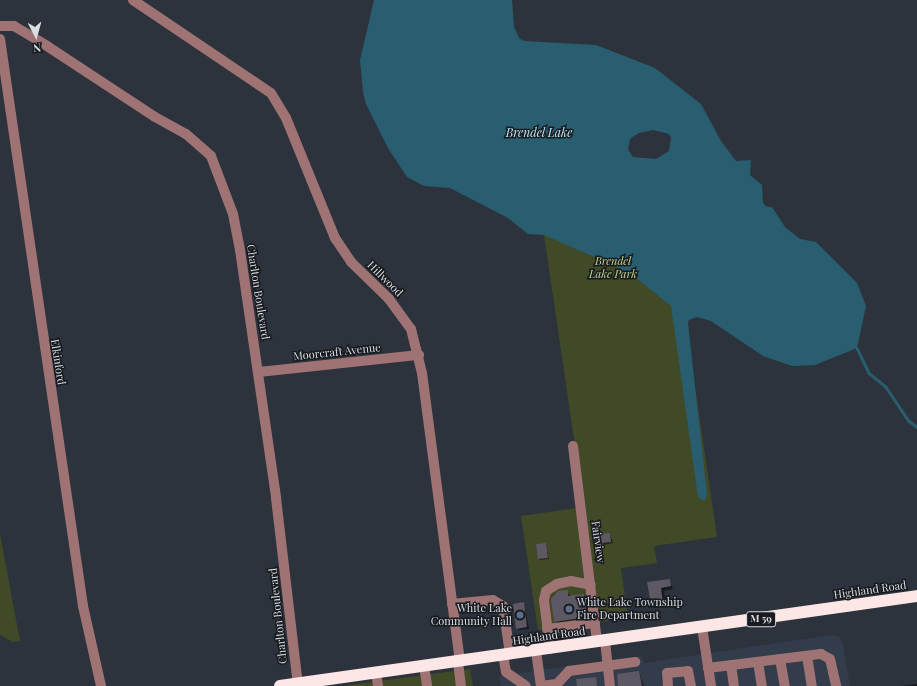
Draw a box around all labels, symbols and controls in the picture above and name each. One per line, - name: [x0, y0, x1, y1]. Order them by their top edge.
- north arrow: [16, 16, 56, 56]
- text: N: [33, 41, 42, 56]
- water label: Brendel Lake: [505, 126, 573, 140]
- street label: Charlton Boulevard: [244, 243, 272, 341]
- park label: Brendel Lake Park: [589, 255, 637, 281]
- street label: Hillwood: [365, 259, 405, 299]
- street label: Elkinford: [48, 338, 68, 386]
- street label: Moorcraft Avenue: [292, 341, 382, 363]
- street label: Fairview: [589, 520, 607, 564]
- street label: Charlton Boulevard: [266, 567, 290, 665]
- street label: Highland Road: [833, 578, 907, 602]
- place label: White Lake Township Fire Department: [577, 596, 683, 622]
- place label: White Lake Community Hall: [430, 602, 512, 628]
- marker: White Lake Township Fire Department: [564, 604, 574, 614]
- marker: White Lake Community Hall: [515, 610, 525, 620]
- road number: M 59: [746, 611, 776, 627]
- street label: Highland Road: [512, 624, 586, 648]

